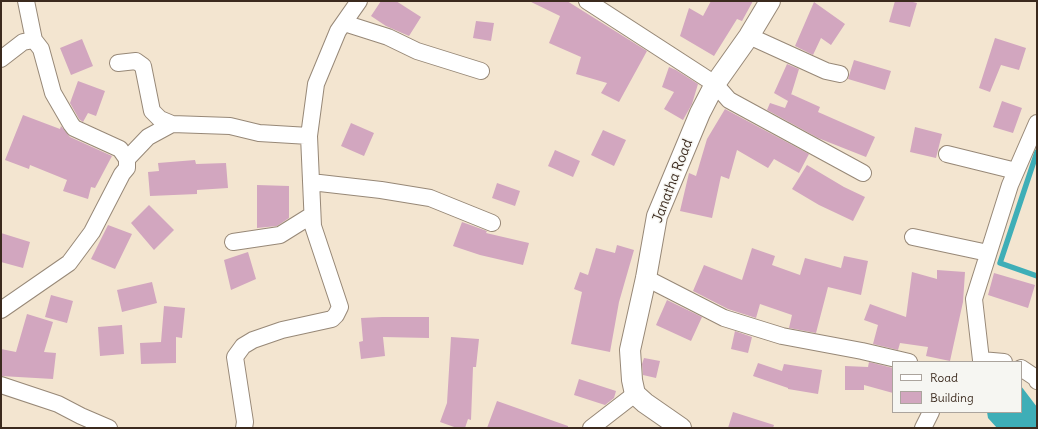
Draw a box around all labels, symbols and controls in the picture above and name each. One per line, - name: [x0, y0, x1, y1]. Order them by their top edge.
- street label: Janatha Road: [649, 137, 697, 225]
- legend: [892, 361, 1022, 413]
- text: Road: [930, 370, 958, 385]
- text: Building: [930, 390, 974, 405]

